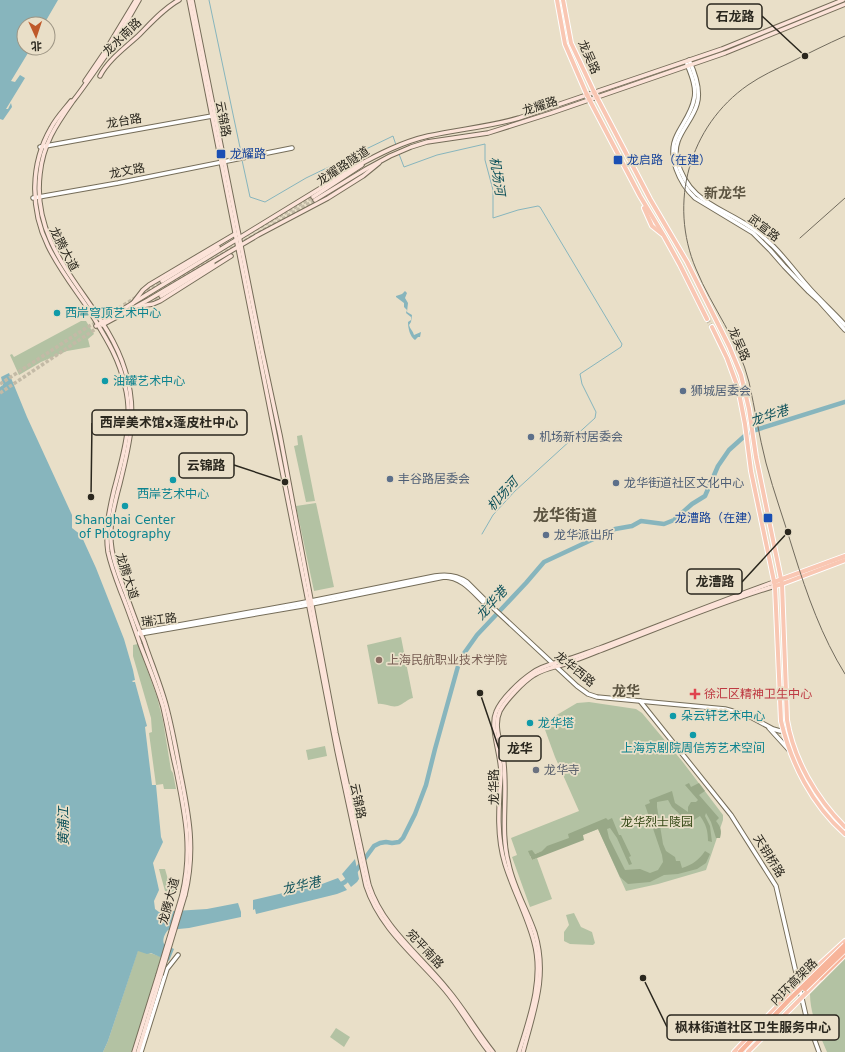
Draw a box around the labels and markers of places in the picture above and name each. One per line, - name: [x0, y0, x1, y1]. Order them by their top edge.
- callout: 石龙路: [707, 4, 762, 29]
- place label: 龙耀路: [230, 147, 266, 161]
- marker: 龙耀路: [215, 148, 227, 160]
- place label: 龙启路（在建）: [627, 153, 711, 167]
- marker: 龙启路（在建）: [612, 154, 624, 166]
- place label: 西岸穹顶艺术中心: [65, 306, 161, 320]
- marker: 西岸穹顶艺术中心: [52, 308, 62, 318]
- place label: 油罐艺术中心: [113, 374, 185, 388]
- marker: 油罐艺术中心: [100, 376, 110, 386]
- place label: 狮城居委会: [691, 384, 751, 398]
- marker: 狮城居委会: [678, 386, 688, 396]
- callout: 西岸美术馆x蓬皮杜中心: [92, 410, 247, 435]
- place label: 机场新村居委会: [539, 430, 623, 444]
- marker: 机场新村居委会: [526, 432, 536, 442]
- callout: 云锦路: [179, 453, 234, 478]
- place label: 丰谷路居委会: [398, 472, 470, 486]
- marker: 丰谷路居委会: [385, 474, 395, 484]
- marker: 西岸艺术中心: [168, 475, 178, 485]
- place label: 龙华街道社区文化中心: [624, 476, 744, 490]
- marker: 龙华街道社区文化中心: [611, 478, 621, 488]
- place label: 西岸艺术中心: [137, 487, 209, 501]
- marker: Shanghai Center of Photography: [120, 501, 130, 511]
- place label: 龙漕路（在建）: [675, 511, 759, 525]
- marker: 龙漕路（在建）: [762, 512, 774, 524]
- place label: Shanghai Center of Photography: [75, 513, 175, 541]
- place label: 龙华派出所: [554, 528, 614, 542]
- marker: 龙华派出所: [541, 530, 551, 540]
- callout: 龙漕路: [687, 569, 742, 594]
- place label: 上海民航职业技术学院: [387, 653, 507, 667]
- marker: 上海民航职业技术学院: [374, 655, 384, 665]
- place label: 徐汇区精神卫生中心: [704, 687, 812, 701]
- marker: 徐汇区精神卫生中心: [689, 688, 701, 700]
- place label: 朵云轩艺术中心: [681, 709, 765, 723]
- marker: 朵云轩艺术中心: [668, 711, 678, 721]
- place label: 龙华塔: [538, 716, 574, 730]
- marker: 龙华塔: [525, 718, 535, 728]
- marker: 上海京剧院周信芳艺术空间: [688, 730, 698, 740]
- callout: 龙华: [499, 736, 541, 761]
- place label: 上海京剧院周信芳艺术空间: [621, 741, 765, 755]
- place label: 龙华寺: [544, 763, 580, 777]
- marker: 龙华寺: [531, 765, 541, 775]
- callout: 枫林街道社区卫生服务中心: [667, 1015, 839, 1040]

